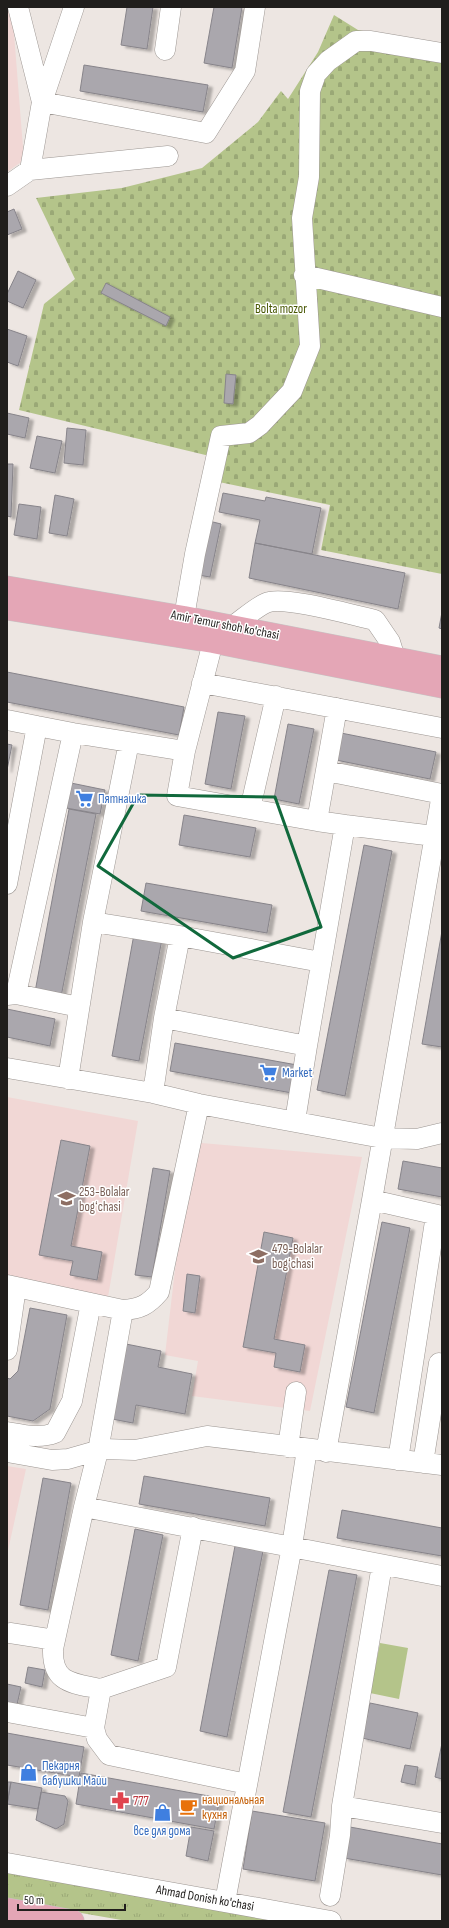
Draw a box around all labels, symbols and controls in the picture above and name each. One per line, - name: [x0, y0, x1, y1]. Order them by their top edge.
- park label: Bolta mozor: [255, 301, 307, 317]
- street label: Amir Temur shoh ko'chasi: [169, 606, 280, 643]
- supermarket icon: Пятнашка: [75, 789, 95, 809]
- place label: Пятнашка: [98, 791, 147, 807]
- supermarket icon: Market: [259, 1063, 279, 1083]
- place label: Market: [282, 1065, 312, 1081]
- place label: 253-Bolalar bogʻchasi: [79, 1184, 130, 1215]
- school or university icon: 253-Bolalar bogʻchasi: [56, 1189, 76, 1209]
- place label: 479-Bolalar bogʻchasi: [272, 1241, 323, 1272]
- school or university icon: 479-Bolalar bogʻchasi: [249, 1246, 269, 1266]
- place label: Пекарня бабушки Майи: [42, 1758, 107, 1789]
- shop icon: Пекарня бабушки Майи: [19, 1763, 39, 1783]
- pharmacy icon: 777: [110, 1791, 130, 1811]
- place label: национальная кухня: [202, 1792, 264, 1823]
- place label: 777: [133, 1793, 149, 1809]
- cafe icon: национальная кухня: [179, 1797, 199, 1817]
- shop icon: все для дома: [152, 1802, 172, 1822]
- place label: все для дома: [133, 1823, 191, 1839]
- street label: Ahmad Donish ko'chasi: [154, 1881, 255, 1914]
- scale bar: [18, 1886, 125, 1912]
- text: 50 m: [24, 1893, 44, 1908]

